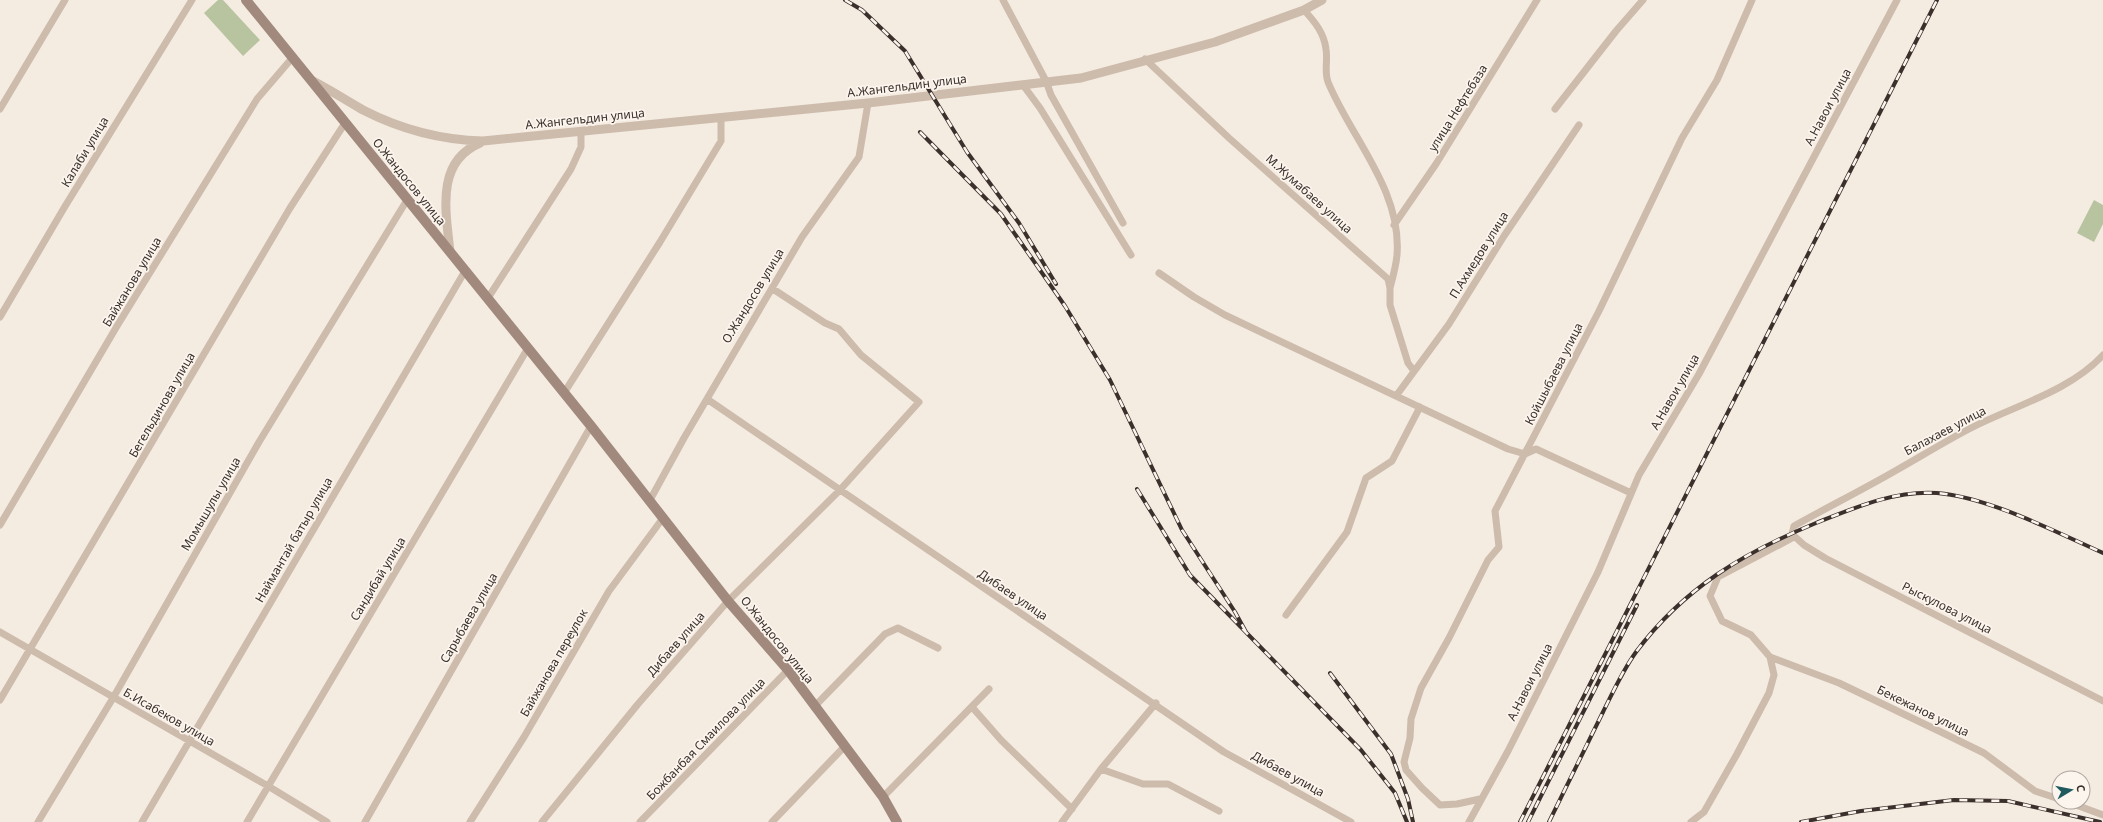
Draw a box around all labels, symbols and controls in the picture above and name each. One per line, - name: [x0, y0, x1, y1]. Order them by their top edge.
- street label: улица Нефтебаза: [1424, 61, 1491, 155]
- street label: А.Навои улица: [1800, 65, 1855, 148]
- street label: А.Жангельдин улица: [846, 70, 968, 101]
- street label: А.Жангельдин улица: [524, 104, 646, 133]
- street label: Калаби улица: [57, 113, 112, 190]
- street label: О.Жандосов улица: [369, 134, 450, 229]
- street label: М.Жумабаев улица: [1262, 150, 1356, 237]
- street label: П.Ахмедов улица: [1445, 208, 1512, 302]
- street label: Байжанова улица: [98, 234, 165, 330]
- street label: О.Жандосов улица: [717, 245, 788, 346]
- street label: Койшыбаева улица: [1520, 320, 1587, 428]
- street label: Бегельдинова улица: [124, 349, 199, 461]
- street label: А.Навои улица: [1646, 351, 1703, 433]
- street label: Балахаев улица: [1901, 402, 1989, 459]
- street label: Момышулы улица: [177, 454, 244, 554]
- street label: Наймантай батыр улица: [251, 474, 336, 605]
- street label: Сандибай улица: [346, 534, 409, 624]
- street label: Дибаев улица: [975, 565, 1051, 624]
- street label: Сарыбаева улица: [436, 569, 501, 666]
- street label: Рыскулова улица: [1899, 578, 1995, 638]
- street label: О.Жандосов улица: [737, 592, 818, 687]
- street label: Байжанова переулок: [516, 605, 592, 720]
- street label: Дибаев улица: [643, 608, 708, 680]
- street label: А.Навои улица: [1503, 640, 1556, 723]
- street label: Божбанбая Смаилова улица: [642, 674, 769, 804]
- street label: Бекежанов улица: [1874, 681, 1972, 740]
- street label: Б.Исабеков улица: [120, 683, 218, 750]
- street label: Дибаев улица: [1249, 747, 1328, 801]
- north arrow: [2051, 770, 2091, 810]
- text: С: [2073, 783, 2089, 793]

